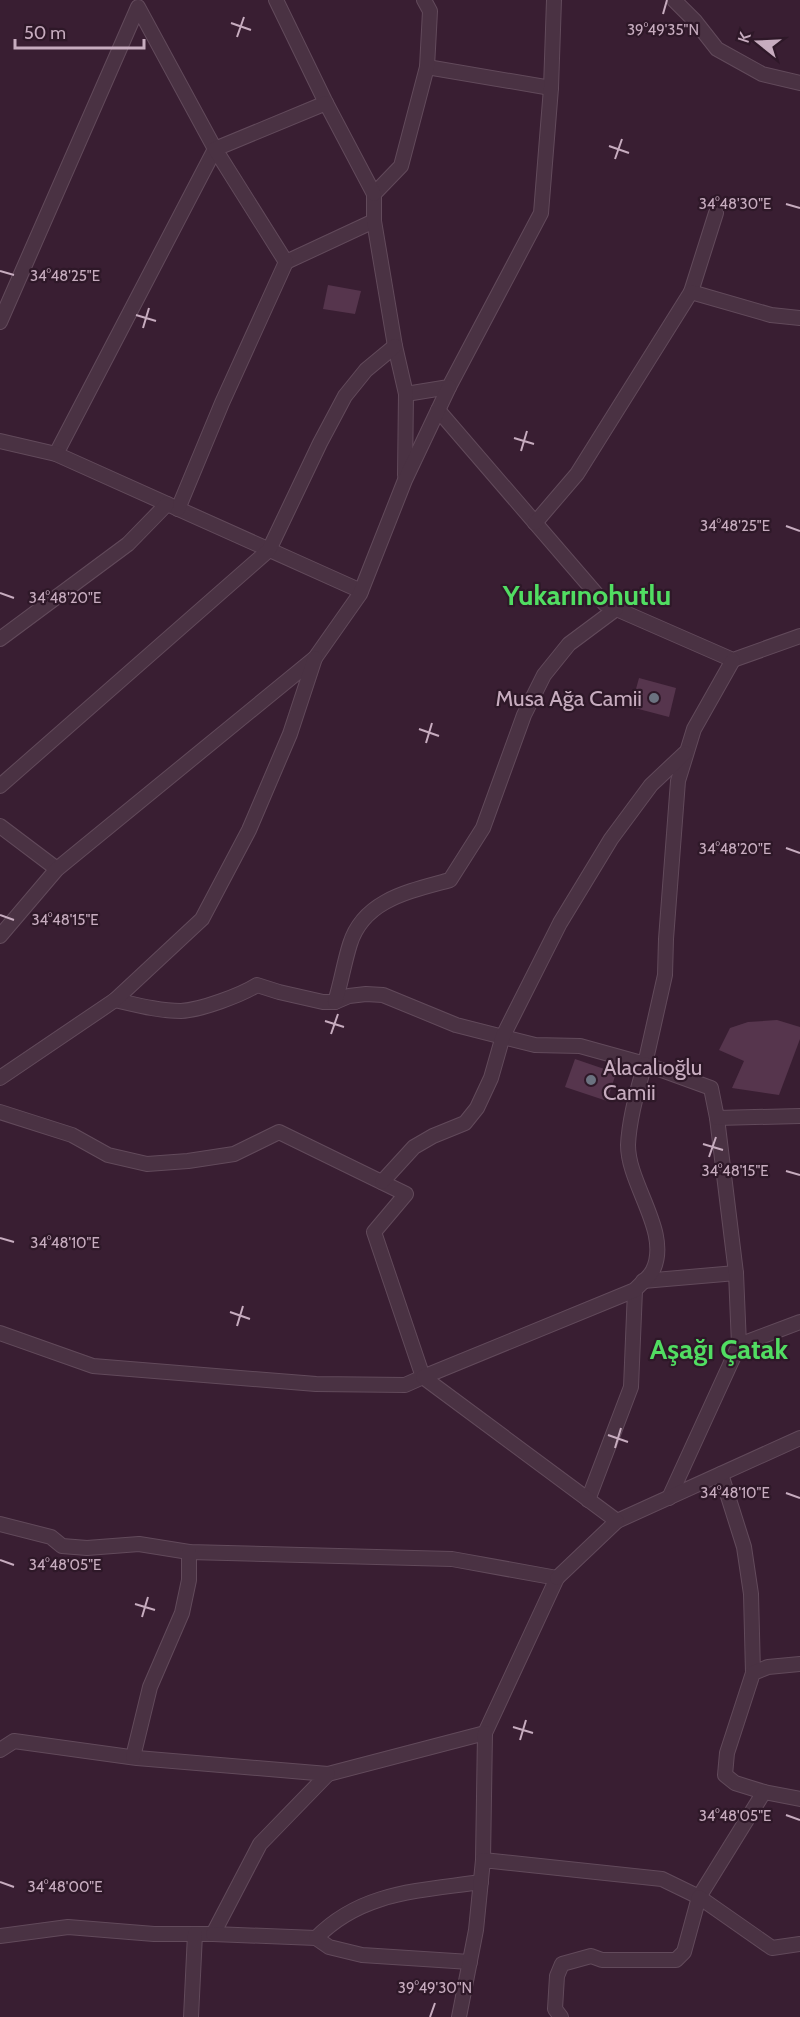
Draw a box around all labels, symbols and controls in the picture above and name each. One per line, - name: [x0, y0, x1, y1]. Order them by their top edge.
- scale bar: [15, 12, 144, 50]
- north arrow: [728, 12, 788, 72]
- text: 39°49'35"N: [627, 21, 699, 39]
- text: 50 m: [24, 22, 66, 44]
- text: K: [734, 30, 755, 45]
- text: 34°48'30"E: [699, 195, 771, 213]
- text: 34°48'25"E: [30, 267, 100, 285]
- text: 34°48'25"E: [700, 517, 770, 535]
- district label: Yukarınohutlu: [502, 578, 671, 612]
- text: 34°48'20"E: [29, 589, 101, 607]
- place label: Musa Ağa Camii: [496, 685, 642, 712]
- marker: Musa Ağa Camii: [647, 691, 661, 705]
- text: 34°48'20"E: [699, 840, 771, 858]
- text: 34°48'15"E: [31, 911, 99, 929]
- place label: Alacalıoğlu Camii: [603, 1054, 702, 1106]
- marker: Alacalıoğlu Camii: [584, 1073, 598, 1087]
- text: 34°48'15"E: [701, 1162, 769, 1180]
- text: 34°48'10"E: [30, 1234, 100, 1252]
- district label: Aşağı Çatak: [650, 1332, 789, 1366]
- text: 34°48'10"E: [700, 1484, 770, 1502]
- text: 34°48'05"E: [29, 1556, 101, 1574]
- text: 34°48'05"E: [699, 1807, 771, 1825]
- text: 34°48'00"E: [28, 1878, 103, 1896]
- text: 39°49'30"N: [398, 1979, 472, 1997]

